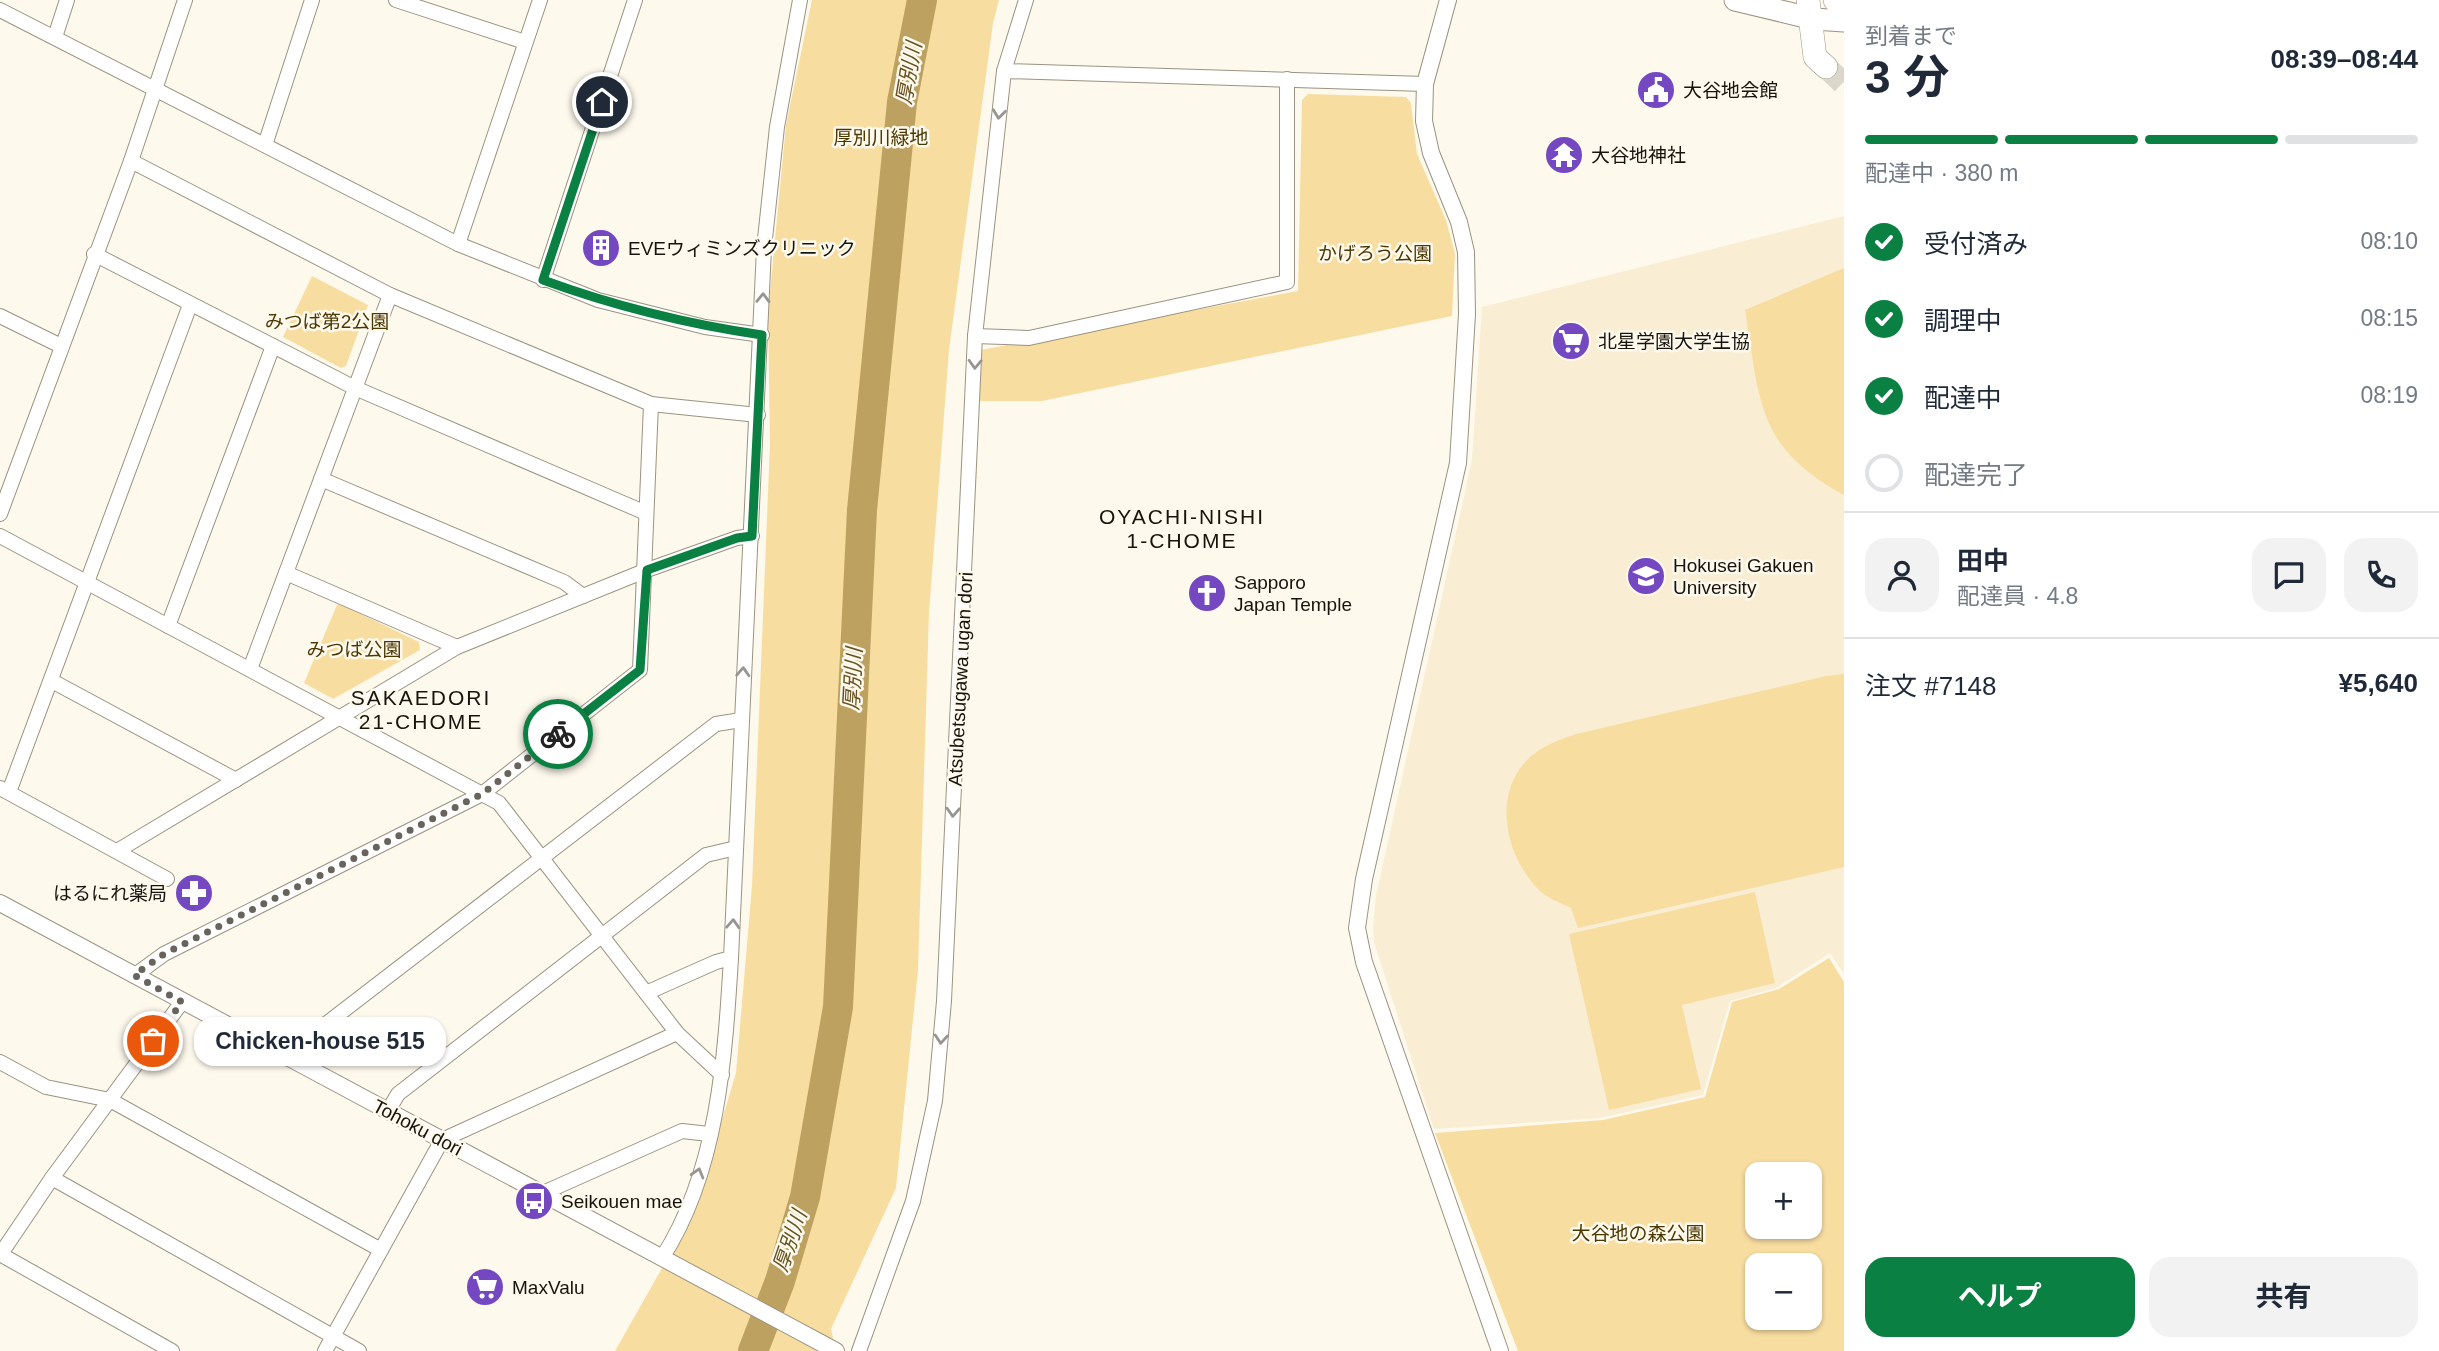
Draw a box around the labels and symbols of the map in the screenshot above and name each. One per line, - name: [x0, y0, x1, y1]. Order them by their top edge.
- water label: 厚別川: [892, 38, 926, 106]
- public building icon: 大谷地会館: [1635, 69, 1677, 111]
- pin: [572, 72, 632, 132]
- place label: 大谷地会館: [1683, 80, 1778, 101]
- one-way arrow: [991, 108, 1006, 120]
- park label: 厚別川緑地: [833, 127, 929, 148]
- temple icon: 大谷地神社: [1543, 134, 1585, 176]
- place label: 大谷地神社: [1591, 145, 1686, 166]
- building icon: EVEウィミンズクリニック: [580, 227, 622, 269]
- place label: EVEウィミンズクリニック: [628, 238, 856, 259]
- park label: かげろう公園: [1318, 243, 1432, 264]
- one-way arrow: [755, 293, 771, 303]
- park label: みつば第2公園: [265, 311, 389, 332]
- supermarket icon: 北星学園大学生協: [1550, 320, 1592, 362]
- place label: 北星学園大学生協: [1598, 331, 1750, 352]
- one-way arrow: [968, 359, 983, 370]
- district label: OYACHI-NISHI 1-CHOME: [1099, 505, 1265, 552]
- school or university icon: Hokusei Gakuen University: [1625, 555, 1667, 597]
- place label: Hokusei Gakuen University: [1673, 555, 1813, 598]
- street label: Atsubetsugawa ugan dori: [944, 571, 977, 787]
- church icon: Sapporo Japan Temple: [1186, 572, 1228, 614]
- place label: Sapporo Japan Temple: [1234, 572, 1352, 615]
- park label: みつば公園: [306, 639, 402, 660]
- water label: 厚別川: [839, 645, 866, 711]
- one-way arrow: [736, 666, 751, 677]
- district label: SAKAEDORI 21-CHOME: [351, 686, 491, 733]
- courier: [523, 699, 593, 769]
- one-way arrow: [946, 807, 961, 818]
- pharmacy icon: はるにれ薬局: [173, 872, 215, 914]
- place label: はるにれ薬局: [53, 883, 167, 904]
- one-way arrow: [725, 918, 740, 929]
- pin: [123, 1011, 183, 1071]
- callout: Chicken-house 515: [195, 1016, 447, 1066]
- one-way arrow: [934, 1034, 949, 1045]
- street label: Tohoku dori: [369, 1095, 466, 1160]
- one-way arrow: [690, 1167, 705, 1179]
- bus stop icon: Seikouen mae: [513, 1180, 555, 1222]
- place label: Seikouen mae: [561, 1191, 682, 1212]
- water label: 厚別川: [768, 1205, 811, 1274]
- park label: 大谷地の森公園: [1571, 1223, 1705, 1244]
- supermarket icon: MaxValu: [464, 1266, 506, 1308]
- place label: MaxValu: [512, 1277, 585, 1298]

